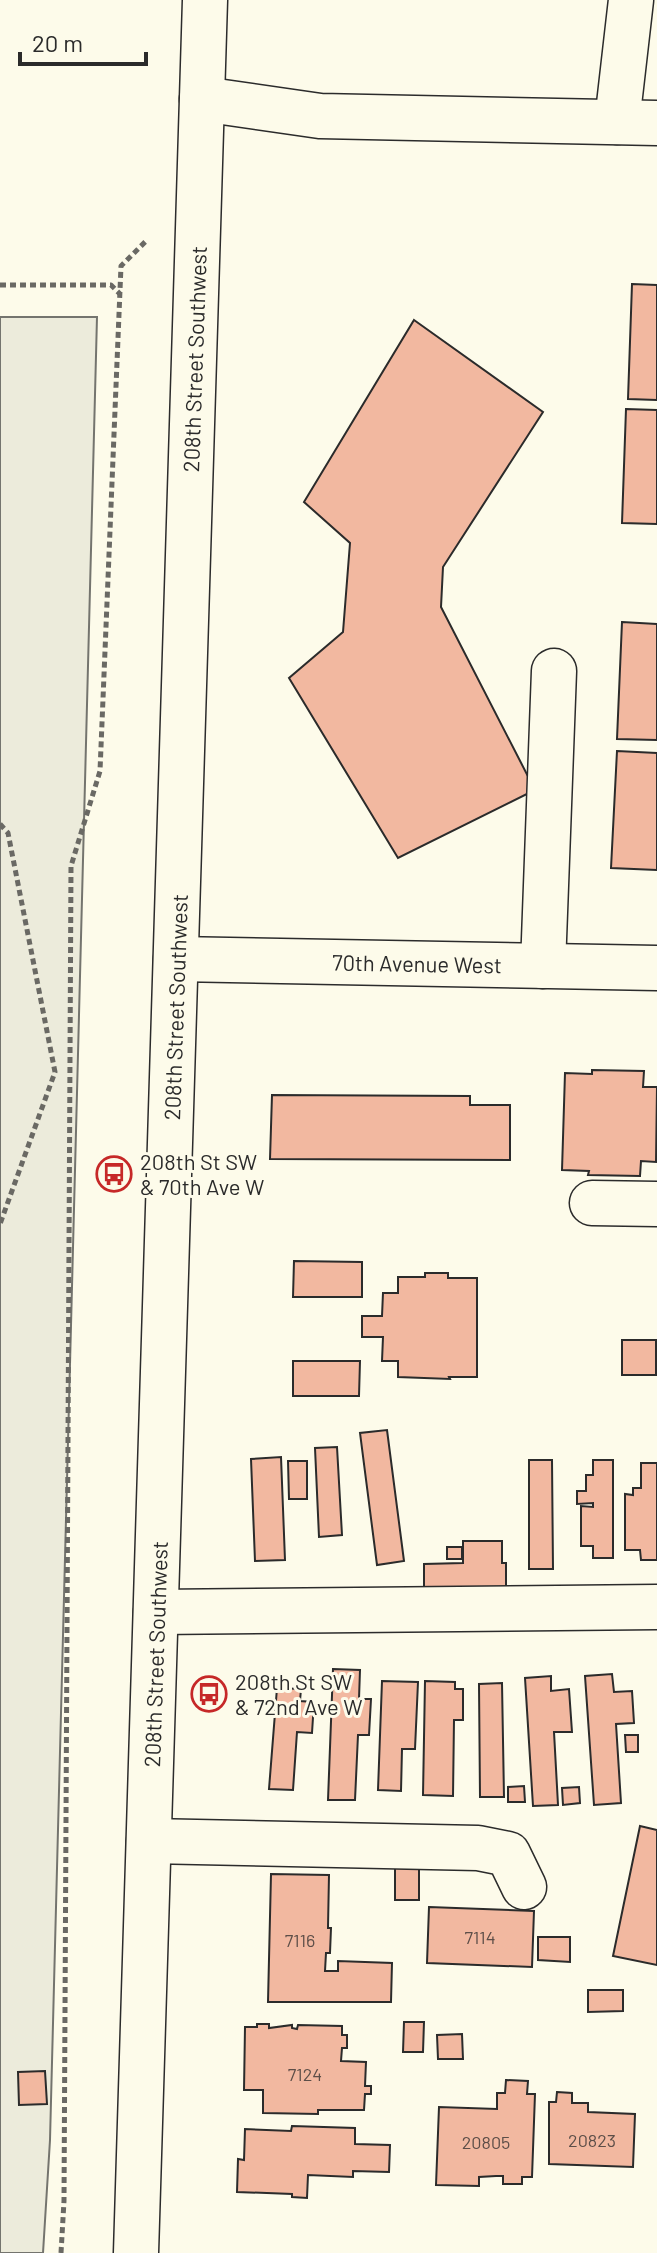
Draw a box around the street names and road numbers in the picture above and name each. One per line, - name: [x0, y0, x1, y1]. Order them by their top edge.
- street label: 208th Street Southwest: [177, 245, 211, 473]
- street label: 208th Street Southwest: [158, 893, 192, 1121]
- street label: 70th Avenue West: [332, 949, 502, 977]
- street label: 208th Street Southwest: [138, 1540, 172, 1768]

